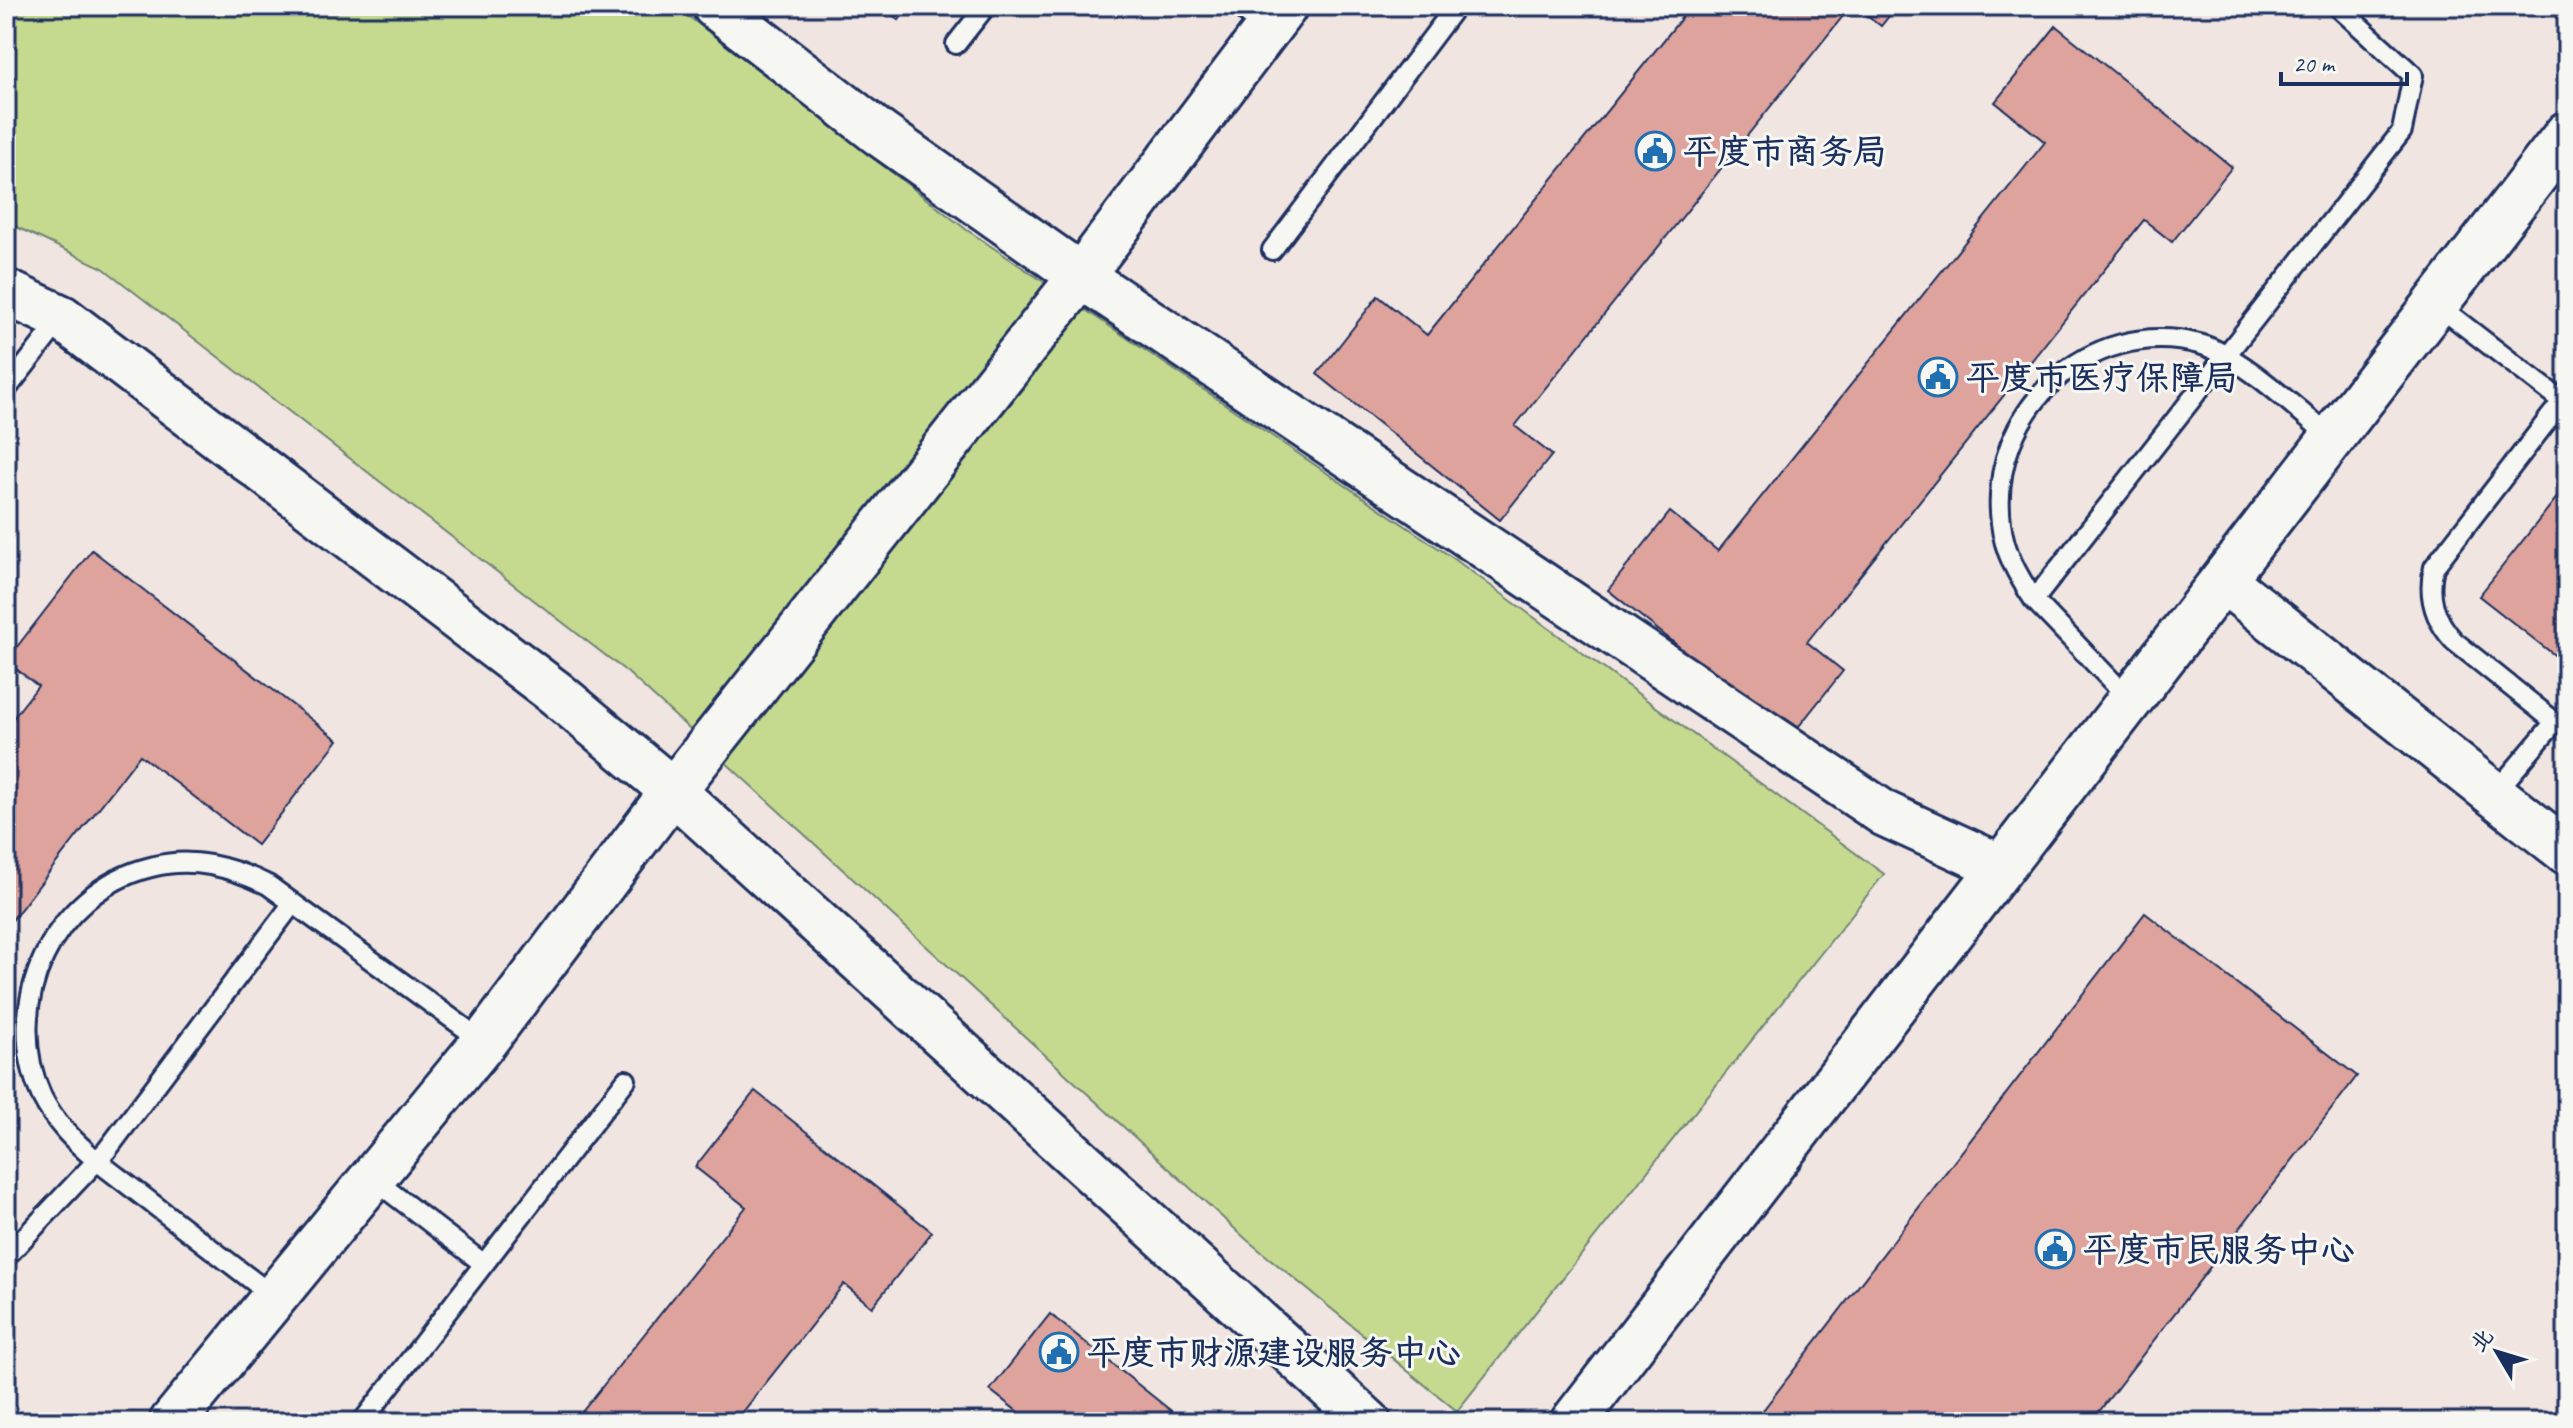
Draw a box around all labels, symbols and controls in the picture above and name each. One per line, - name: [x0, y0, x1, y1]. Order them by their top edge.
- scale bar: [2281, 36, 2407, 86]
- text: 20 m: [2293, 49, 2336, 79]
- public building icon: 平度市商务局: [1634, 130, 1676, 172]
- place label: 平度市商务局: [1683, 130, 1887, 173]
- public building icon: 平度市医疗保障局: [1917, 356, 1959, 398]
- place label: 平度市医疗保障局: [1966, 356, 2238, 399]
- public building icon: 平度市民服务中心: [2034, 1228, 2076, 1270]
- place label: 平度市民服务中心: [2083, 1228, 2355, 1271]
- north arrow: [2457, 1312, 2537, 1392]
- text: 北: [2464, 1323, 2500, 1358]
- public building icon: 平度市财源建设服务中心: [1038, 1331, 1080, 1373]
- place label: 平度市财源建设服务中心: [1087, 1331, 1461, 1374]

